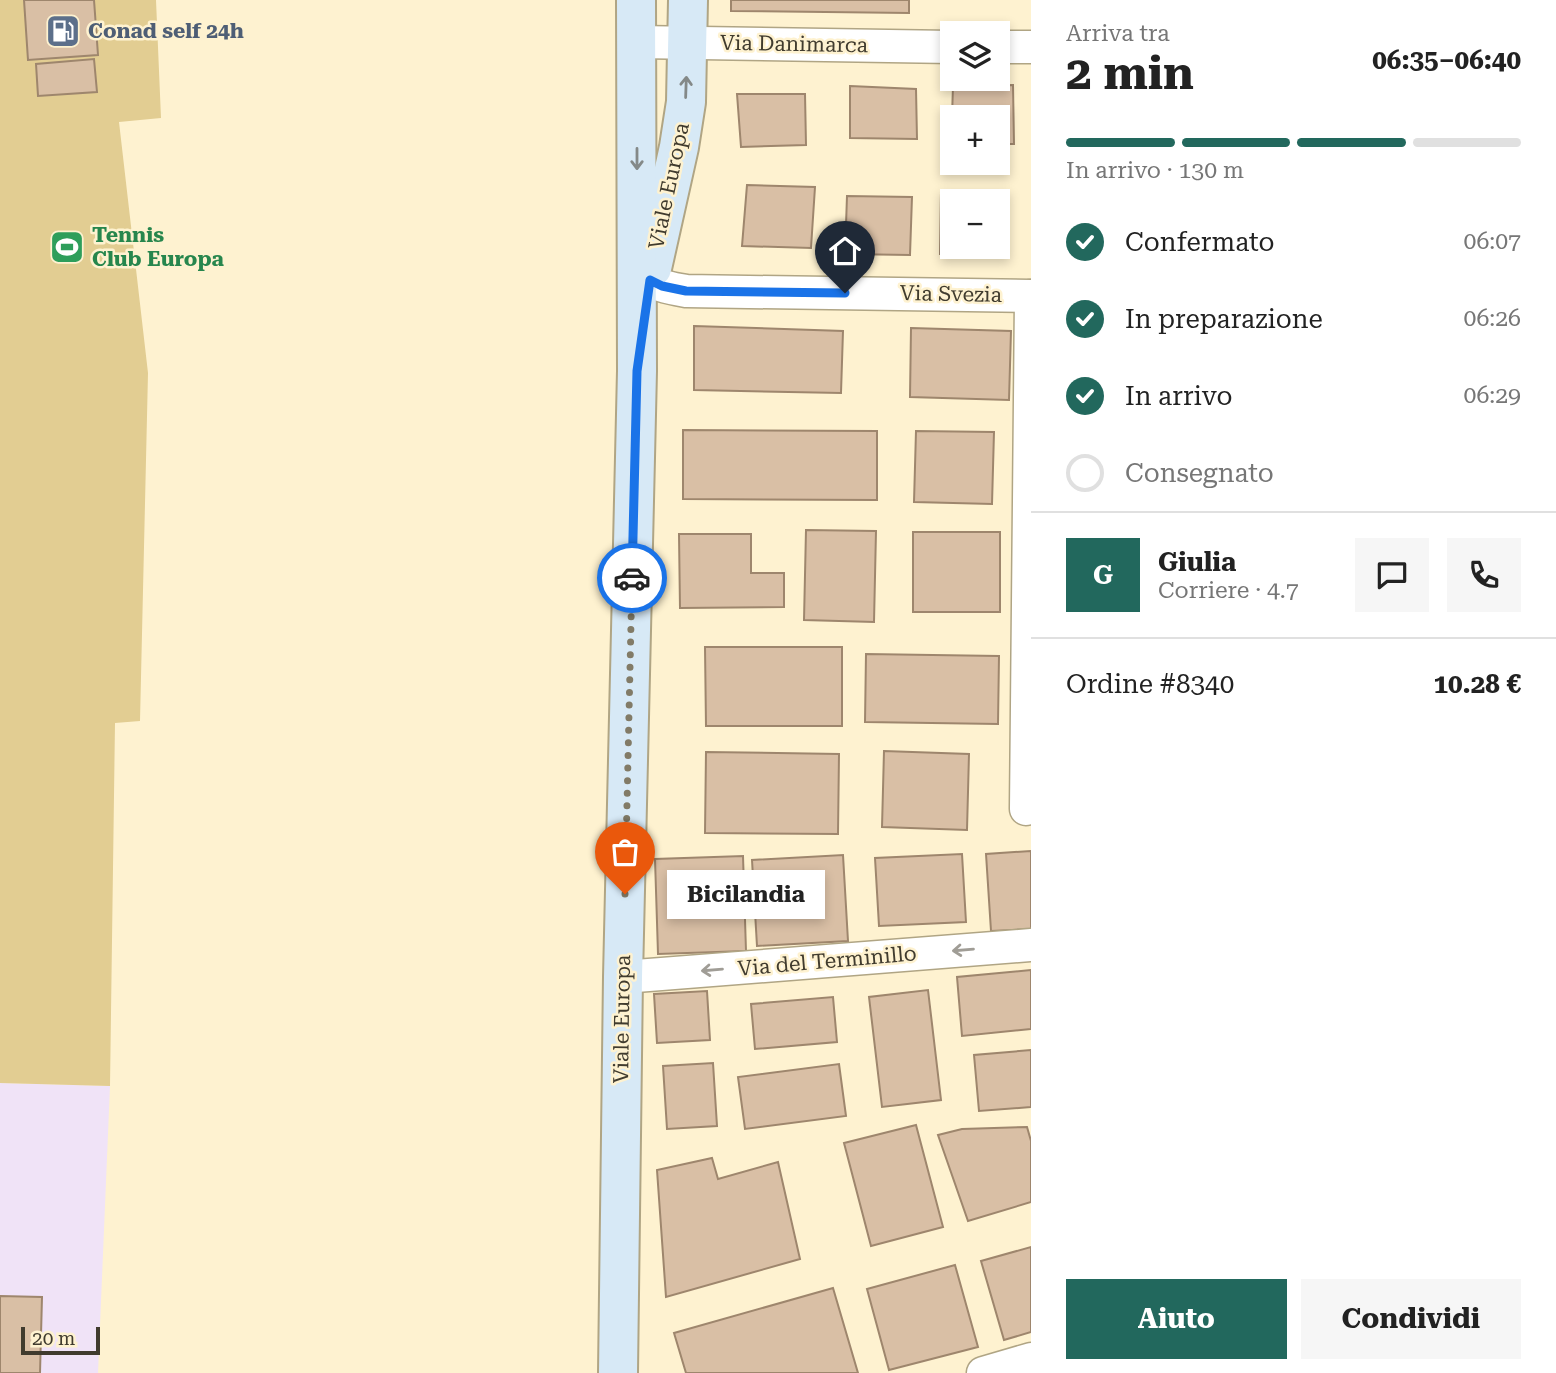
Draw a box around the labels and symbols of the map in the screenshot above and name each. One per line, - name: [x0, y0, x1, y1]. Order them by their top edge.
- fuel station icon: Conad self 24h: [44, 12, 82, 50]
- place label: Conad self 24h: [88, 19, 244, 43]
- street label: Via Danimarca: [720, 31, 869, 57]
- one-way arrow: [680, 76, 693, 99]
- street label: Viale Europa: [644, 120, 694, 251]
- one-way arrow: [630, 148, 644, 171]
- pin: [815, 221, 875, 293]
- place label: Tennis Club Europa: [92, 223, 224, 271]
- sports icon: Tennis Club Europa: [48, 228, 86, 266]
- street label: Via Svezia: [900, 281, 1003, 307]
- courier: [597, 543, 667, 613]
- pin: [595, 822, 655, 894]
- callout: Bicilandia: [667, 870, 824, 918]
- street label: Via del Terminillo: [737, 941, 917, 981]
- one-way arrow: [952, 944, 975, 957]
- street label: Viale Europa: [609, 954, 635, 1084]
- one-way arrow: [701, 964, 724, 977]
- scale bar: [21, 1324, 100, 1356]

